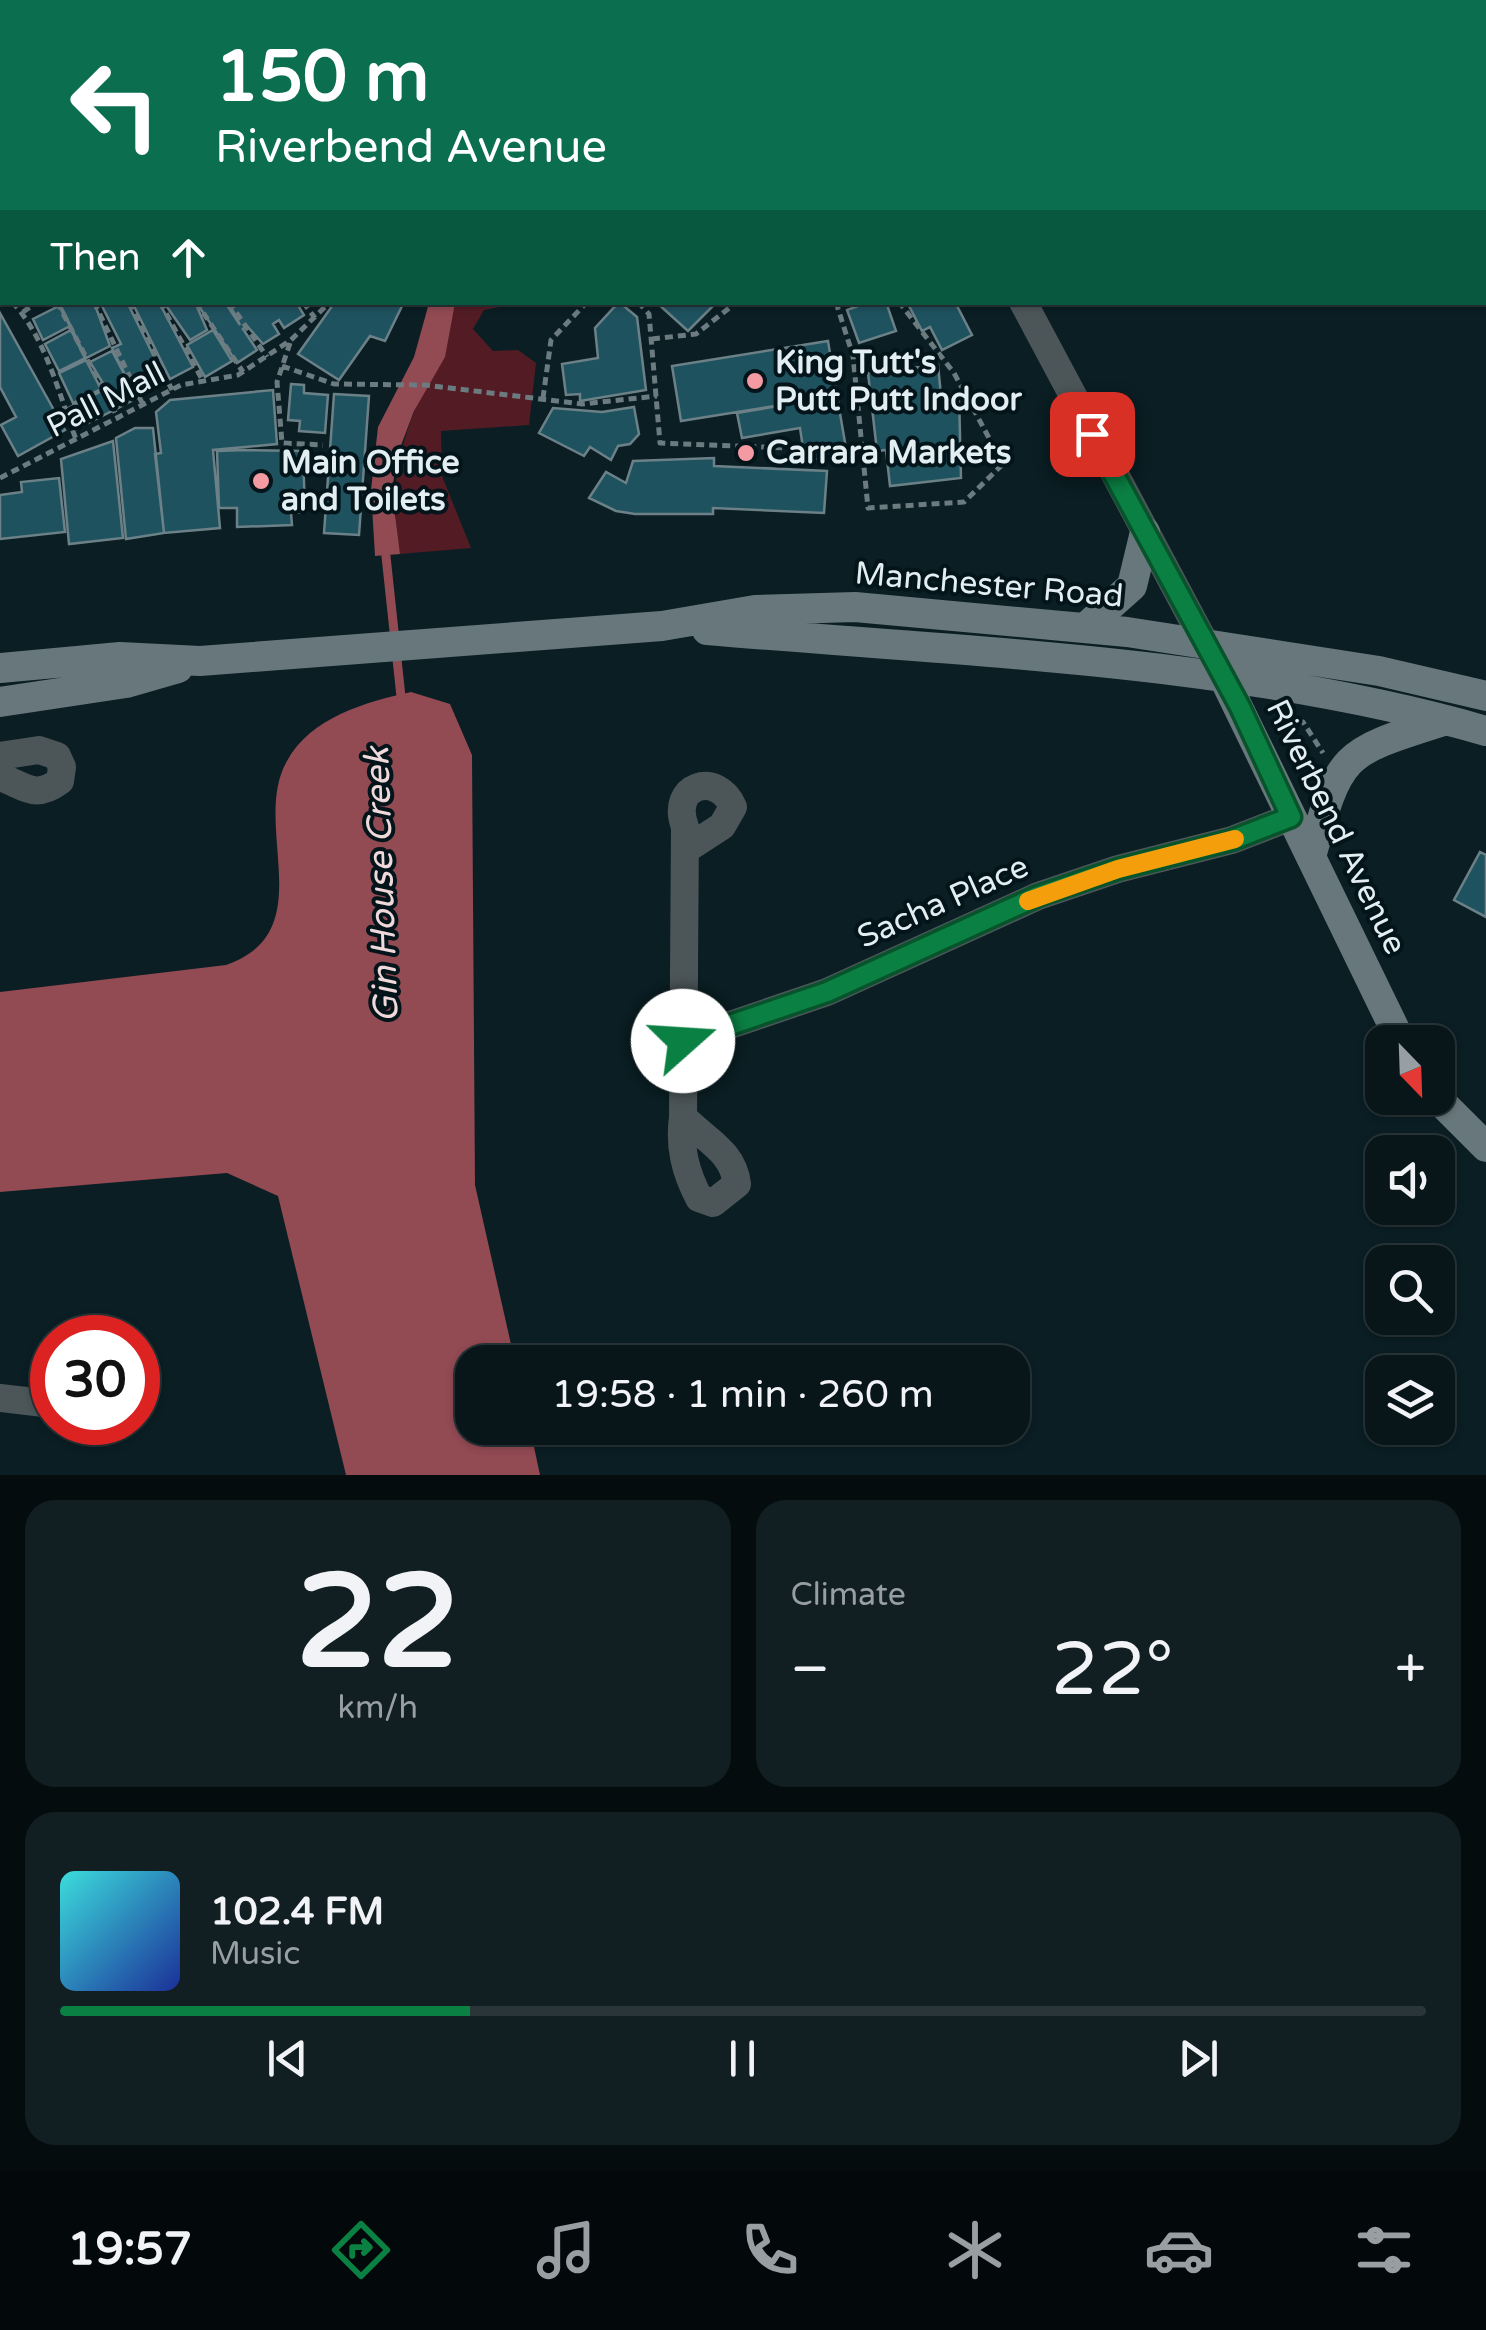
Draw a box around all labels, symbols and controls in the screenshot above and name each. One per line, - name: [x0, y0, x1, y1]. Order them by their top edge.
- text: 150 m: [215, 36, 429, 120]
- icon: left: [50, 40, 180, 170]
- text: Riverbend Avenue: [215, 121, 607, 175]
- icon: ahead: [161, 230, 216, 285]
- text: Then: [50, 235, 141, 281]
- place label: King Tutt's Putt Putt Indoor: [775, 344, 1022, 419]
- street label: Pall Mall: [40, 354, 172, 446]
- marker: King Tutt's Putt Putt Indoor: [744, 370, 766, 392]
- pin: [1050, 392, 1135, 477]
- icon: arrive: [1065, 407, 1120, 462]
- place label: Carrara Markets: [766, 434, 1011, 472]
- marker: Carrara Markets: [735, 442, 757, 464]
- place label: Main Office and Toilets: [281, 444, 460, 519]
- marker: Main Office and Toilets: [250, 470, 272, 492]
- street label: Manchester Road: [853, 554, 1125, 616]
- street label: Riverbend Avenue: [1258, 693, 1414, 961]
- water label: Gin House Creek: [356, 744, 408, 1023]
- street label: Sacha Place: [852, 847, 1034, 957]
- position arrow: [631, 989, 735, 1093]
- north arrow: [1365, 1025, 1455, 1115]
- map controls: [1365, 1025, 1455, 1445]
- button: sound: [1365, 1135, 1455, 1225]
- button: search: [1365, 1245, 1455, 1335]
- speed limit sign: 30: [30, 1315, 160, 1445]
- button: layers: [1365, 1355, 1455, 1445]
- text: 19:58 · 1 min · 260 m: [551, 1372, 934, 1418]
- text: 22: [296, 1546, 459, 1702]
- text: Climate: [791, 1576, 906, 1614]
- text: 22°: [1051, 1625, 1174, 1715]
- text: −: [791, 1637, 830, 1703]
- text: +: [1395, 1637, 1426, 1703]
- text: km/h: [338, 1689, 418, 1727]
- text: 102.4 FM: [210, 1889, 384, 1935]
- text: Music: [210, 1935, 300, 1973]
- icon: previous: [260, 2031, 315, 2086]
- icon: pause: [715, 2031, 770, 2086]
- icon: next: [1171, 2031, 1226, 2086]
- icon: directions: [326, 2215, 396, 2285]
- icon: music: [531, 2215, 601, 2285]
- icon: phone: [735, 2215, 805, 2285]
- icon: climate: [940, 2215, 1010, 2285]
- icon: car: [1144, 2215, 1214, 2285]
- icon: filters: [1349, 2215, 1419, 2285]
- text: 19:57: [67, 2223, 192, 2277]

